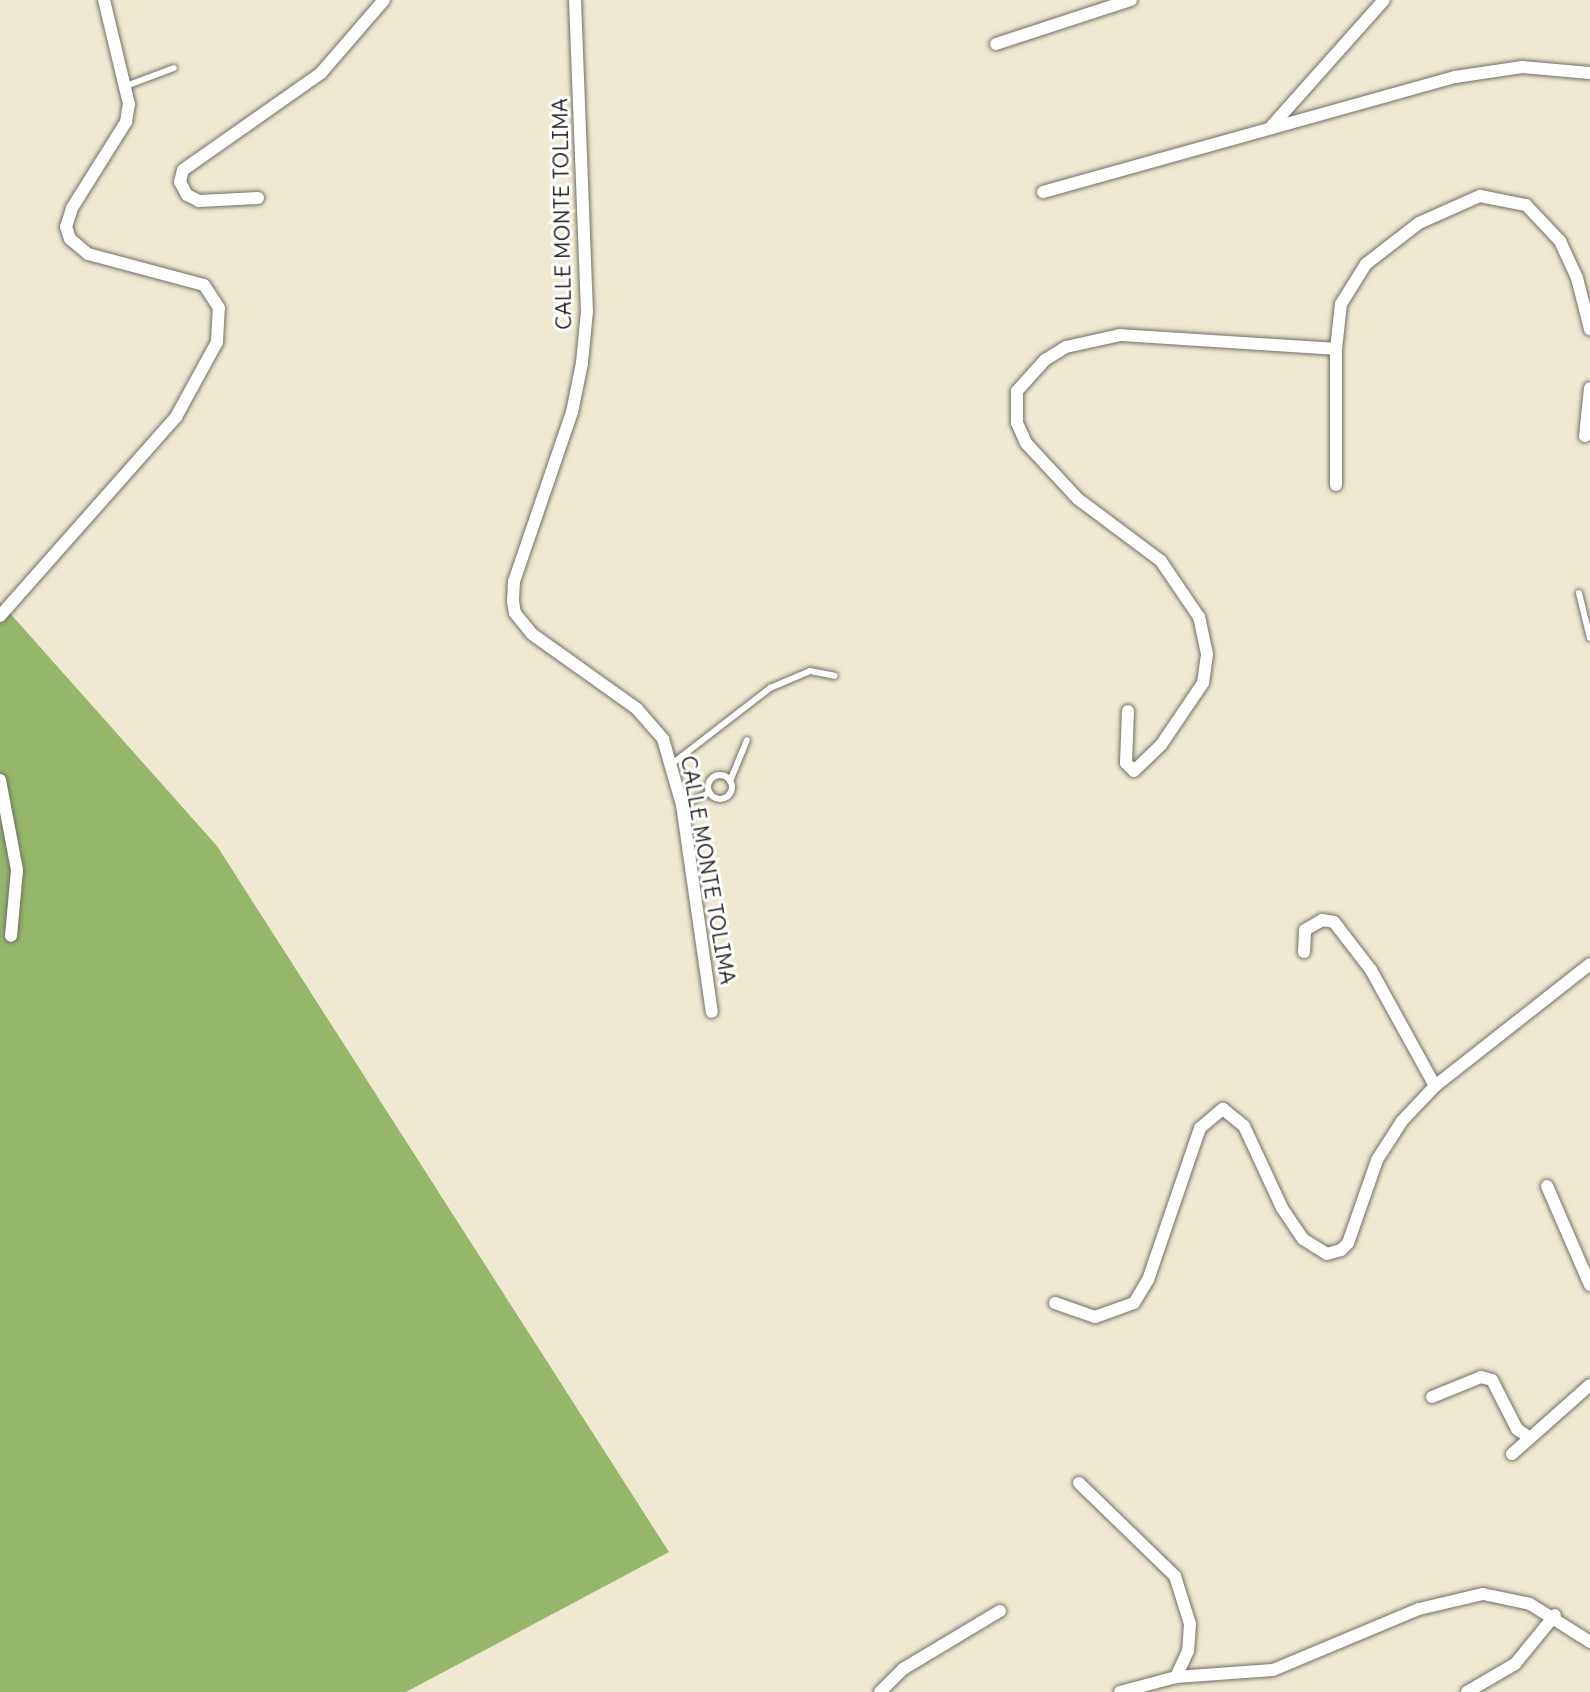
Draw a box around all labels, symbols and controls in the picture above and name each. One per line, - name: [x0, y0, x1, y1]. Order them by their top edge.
- street label: CALLE MONTE TOLIMA: [547, 98, 577, 330]
- street label: CALLE MONTE TOLIMA: [675, 754, 741, 986]

